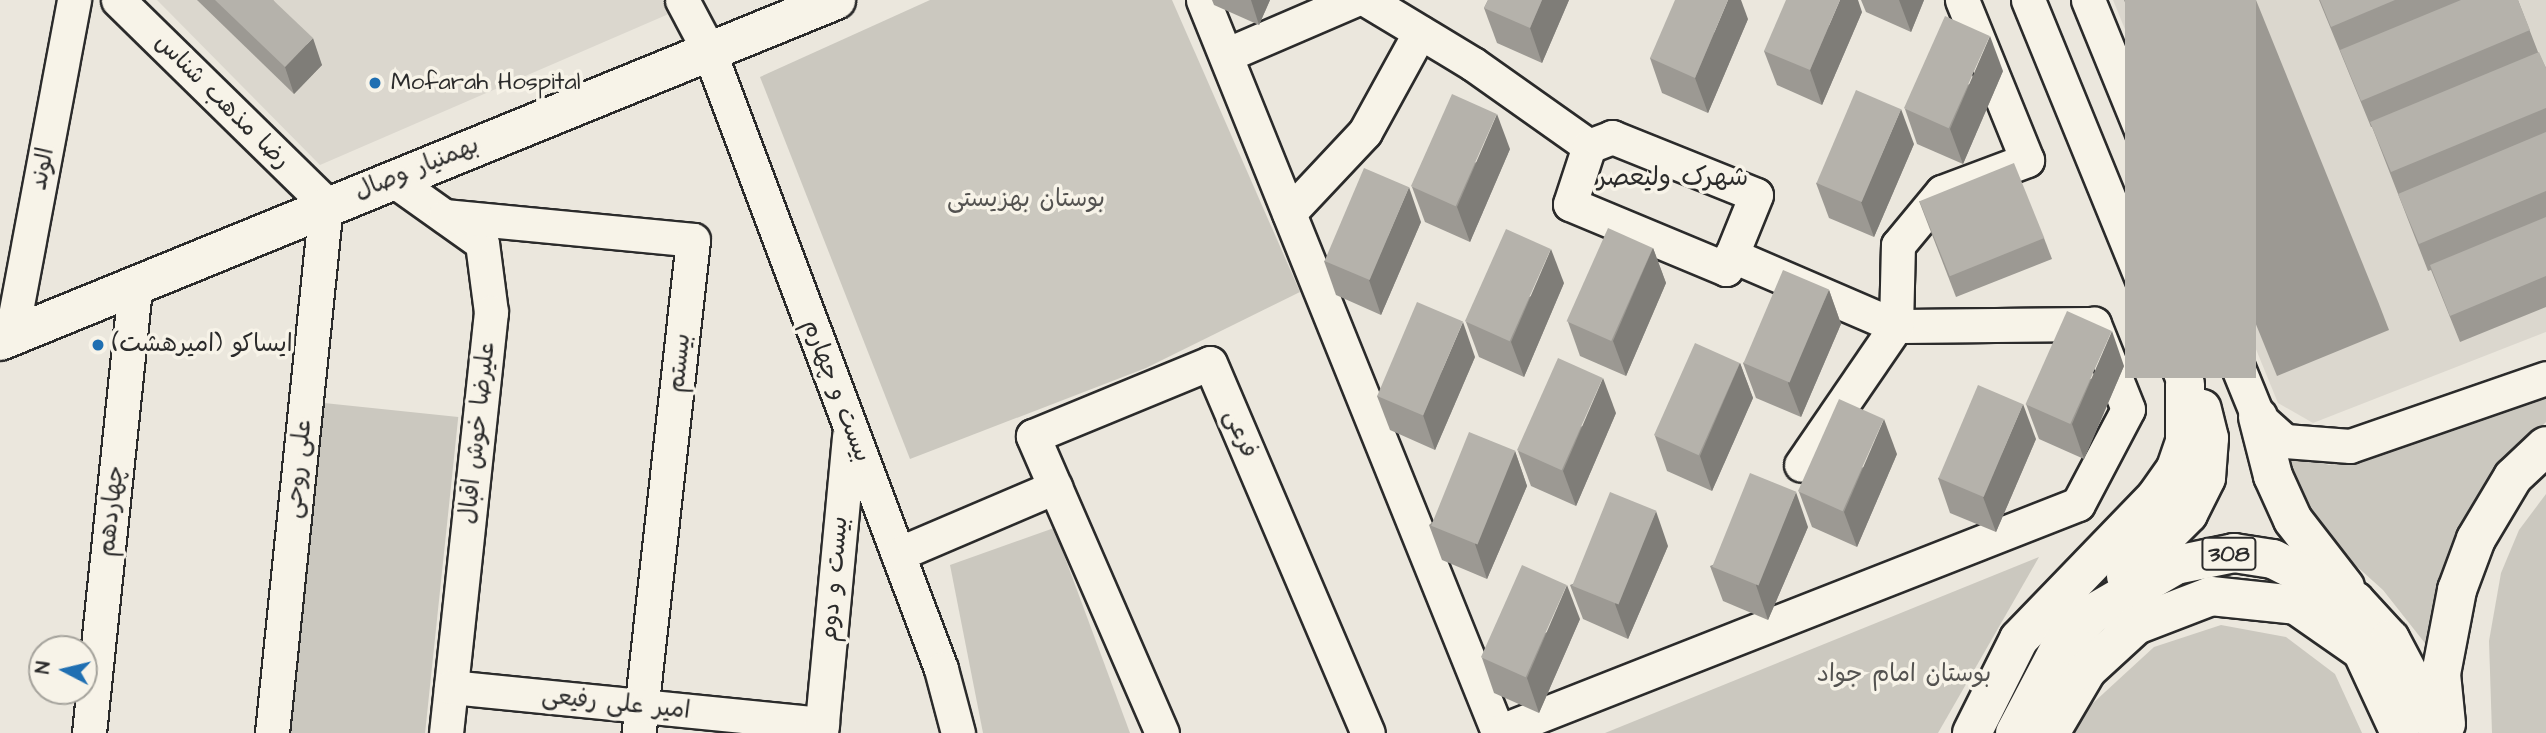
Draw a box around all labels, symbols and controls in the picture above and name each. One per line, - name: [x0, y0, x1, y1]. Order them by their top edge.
- street label: رضا مذهب شناس: [148, 28, 296, 176]
- place label: Mofarah Hospital: [391, 69, 581, 97]
- marker: Mofarah Hospital: [365, 73, 385, 93]
- street label: بهمنیار وصال: [351, 131, 483, 207]
- street label: الوند: [25, 145, 61, 193]
- district label: شهرک ولیعصر: [1598, 162, 1748, 194]
- park label: بوستان بهزیستی: [947, 186, 1105, 214]
- street label: بیست و چهارم: [796, 316, 876, 466]
- place label: ایساکو (امیرهشت): [112, 331, 293, 359]
- street label: بیستم: [663, 332, 697, 394]
- marker: ایساکو (امیرهشت): [90, 337, 106, 353]
- street label: علیرضا خوش اقبال: [454, 340, 502, 526]
- street label: فرعی: [1217, 406, 1263, 462]
- street label: علی روحی: [279, 418, 319, 520]
- street label: چهاردهم: [93, 464, 131, 558]
- street label: بیست و دوم: [815, 515, 855, 643]
- road number: 308: [2201, 534, 2257, 574]
- north arrow: [28, 635, 98, 705]
- text: N: [30, 660, 58, 675]
- park label: بوستان امام جواد: [1817, 661, 1991, 689]
- street label: امیر علی رفیعی: [540, 682, 692, 726]

